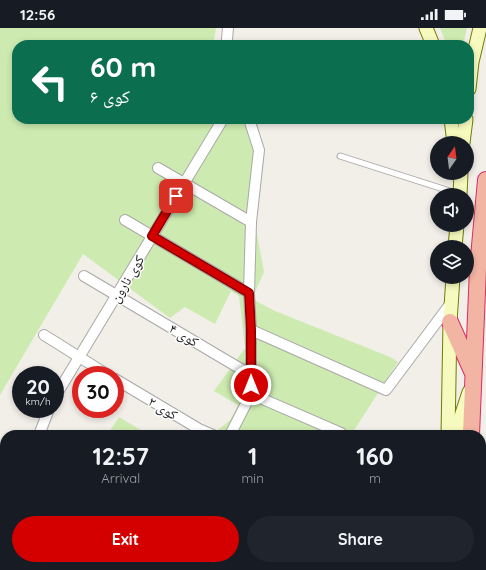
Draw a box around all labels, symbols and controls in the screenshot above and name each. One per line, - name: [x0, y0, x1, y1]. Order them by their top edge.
- text: 12:56: [20, 5, 55, 24]
- text: 60 m: [90, 49, 156, 84]
- icon: left: [24, 56, 76, 108]
- text: کوی ۶: [90, 85, 130, 108]
- north arrow: [430, 136, 474, 180]
- map controls: [430, 136, 474, 284]
- pin: [159, 179, 193, 213]
- icon: arrive: [165, 185, 187, 207]
- button: sound: [430, 188, 474, 232]
- button: layers: [430, 240, 474, 284]
- street label: کوی نارون: [106, 252, 148, 306]
- street label: کوی ۴: [166, 319, 202, 351]
- position arrow: [230, 364, 272, 406]
- speed limit sign: 30: [72, 366, 124, 418]
- text: 20: [26, 374, 50, 399]
- street label: کوی ۲: [145, 392, 181, 424]
- text: km/h: [25, 395, 51, 408]
- text: 12:57: [92, 441, 149, 471]
- text: 1: [248, 441, 257, 471]
- text: 160: [356, 441, 394, 471]
- text: Arrival: [101, 470, 140, 486]
- text: min: [242, 470, 264, 486]
- text: m: [369, 470, 381, 486]
- button: Exit: [12, 516, 239, 562]
- button: Share: [247, 516, 474, 562]

